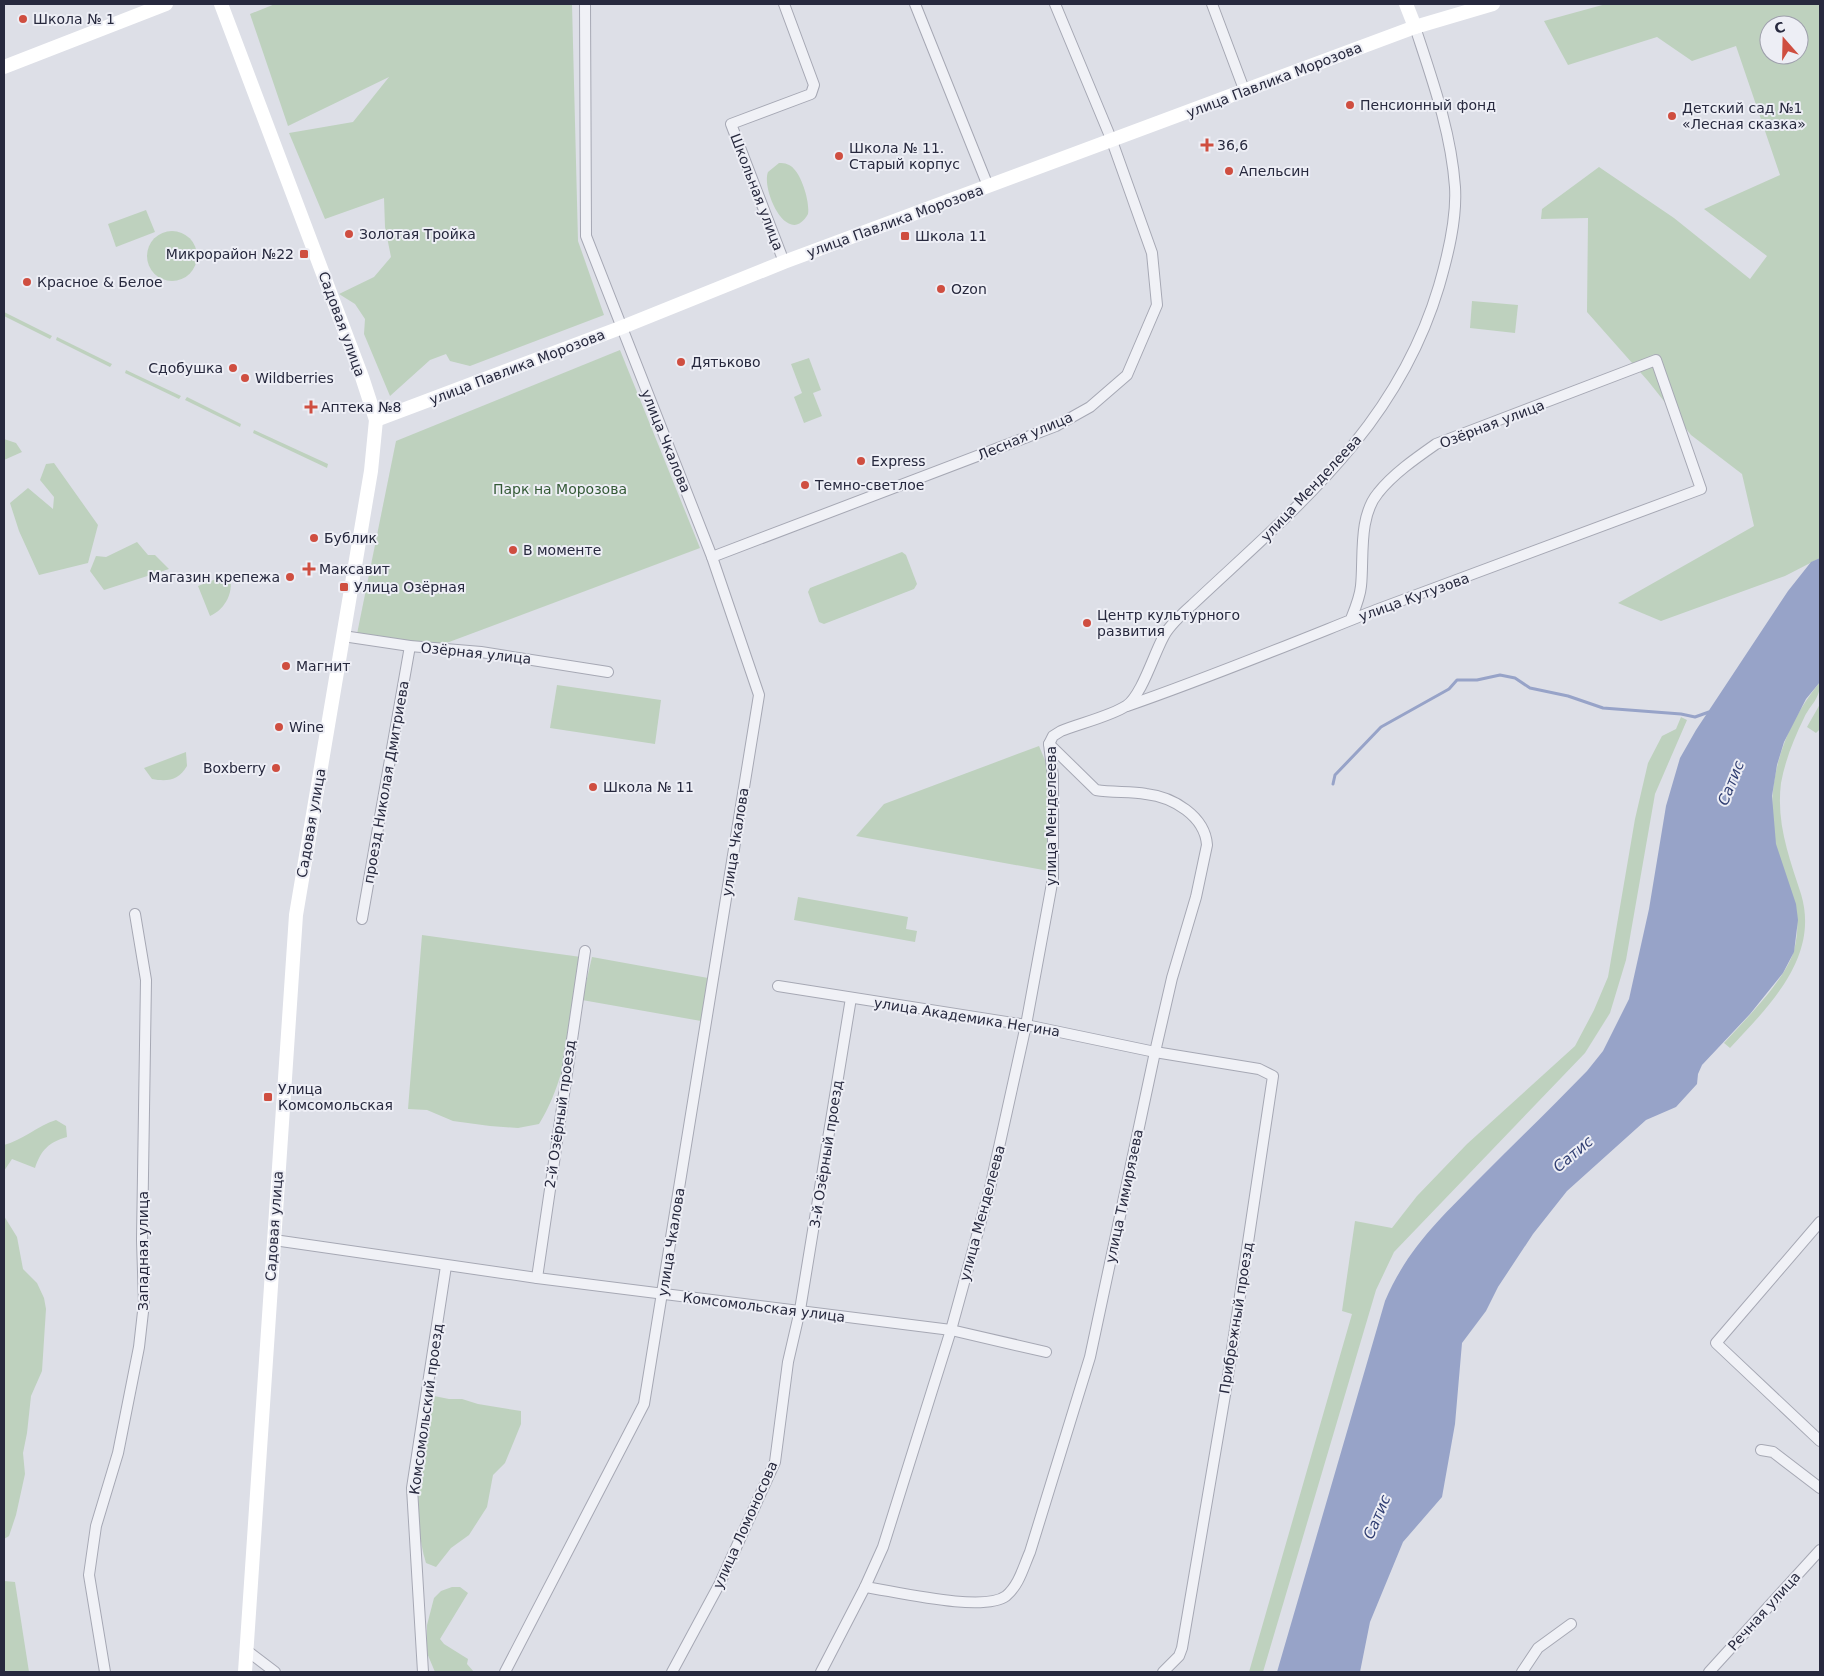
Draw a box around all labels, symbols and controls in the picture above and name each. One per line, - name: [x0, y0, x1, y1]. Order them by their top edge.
- place label: Школа № 1: [33, 11, 115, 27]
- marker: Школа № 1: [17, 13, 29, 25]
- north arrow: [1759, 15, 1809, 65]
- text: С: [1772, 19, 1787, 37]
- street label: улица Павлика Морозова: [1184, 39, 1364, 121]
- place label: Пенсионный фонд: [1360, 97, 1496, 113]
- marker: Пенсионный фонд: [1344, 99, 1356, 111]
- place label: Детский сад №1 «Лесная сказка»: [1682, 100, 1806, 132]
- marker: Детский сад №1 «Лесная сказка»: [1666, 110, 1678, 122]
- street label: Школьная улица: [727, 131, 787, 253]
- place label: 36,6: [1217, 137, 1248, 153]
- marker: 36,6: [1201, 139, 1213, 151]
- place label: Школа № 11. Старый корпус: [849, 140, 960, 172]
- marker: Школа № 11. Старый корпус: [833, 150, 845, 162]
- place label: Апельсин: [1239, 163, 1310, 179]
- marker: Апельсин: [1223, 165, 1235, 177]
- street label: улица Павлика Морозова: [805, 182, 985, 260]
- place label: Золотая Тройка: [359, 226, 476, 242]
- marker: Золотая Тройка: [343, 228, 355, 240]
- place label: Школа 11: [915, 228, 987, 244]
- marker: Школа 11: [899, 230, 911, 242]
- place label: Микрорайон №22: [166, 246, 294, 262]
- marker: Микрорайон №22: [298, 248, 310, 260]
- street label: Садовая улица: [316, 269, 368, 379]
- place label: Красное & Белое: [37, 274, 163, 290]
- marker: Красное & Белое: [21, 276, 33, 288]
- place label: Ozon: [951, 281, 987, 297]
- marker: Ozon: [935, 283, 947, 295]
- street label: улица Павлика Морозова: [427, 326, 607, 408]
- place label: Дятьково: [691, 354, 761, 370]
- marker: Дятьково: [675, 356, 687, 368]
- place label: Сдобушка: [148, 360, 223, 376]
- marker: Сдобушка: [227, 362, 239, 374]
- place label: Wildberries: [255, 370, 334, 386]
- marker: Wildberries: [239, 372, 251, 384]
- street label: улица Чкалова: [638, 387, 694, 495]
- street label: Озёрная улица: [1437, 397, 1547, 451]
- place label: Аптека №8: [321, 399, 401, 415]
- marker: Аптека №8: [305, 401, 317, 413]
- street label: Лесная улица: [975, 409, 1075, 463]
- street label: улица Менделеева: [1257, 431, 1365, 545]
- place label: Express: [871, 453, 926, 469]
- marker: Express: [855, 455, 867, 467]
- place label: Темно-светлое: [814, 477, 924, 493]
- marker: Темно-светлое: [799, 479, 811, 491]
- park label: Парк на Морозова: [493, 481, 627, 497]
- place label: Бублик: [324, 530, 377, 546]
- marker: Бублик: [308, 532, 320, 544]
- place label: В моменте: [523, 542, 601, 558]
- marker: В моменте: [507, 544, 519, 556]
- place label: Максавит: [319, 561, 390, 577]
- marker: Максавит: [303, 563, 315, 575]
- place label: Магазин крепежа: [148, 569, 280, 585]
- street label: улица Кутузова: [1357, 570, 1471, 624]
- marker: Магазин крепежа: [284, 571, 296, 583]
- place label: Улица Озёрная: [354, 579, 465, 595]
- marker: Улица Озёрная: [338, 581, 350, 593]
- place label: Центр культурного развития: [1097, 607, 1240, 639]
- marker: Центр культурного развития: [1081, 617, 1093, 629]
- street label: Озёрная улица: [420, 639, 532, 667]
- place label: Магнит: [296, 658, 350, 674]
- marker: Магнит: [280, 660, 292, 672]
- street label: проезд Николая Дмитриева: [360, 679, 412, 885]
- place label: Wine: [289, 719, 324, 735]
- marker: Wine: [273, 721, 285, 733]
- street label: улица Менделеева: [1043, 746, 1059, 886]
- water label: Сатис: [1714, 757, 1748, 808]
- place label: Boxberry: [203, 760, 266, 776]
- marker: Boxberry: [270, 762, 282, 774]
- street label: Садовая улица: [294, 767, 328, 879]
- place label: Школа № 11: [603, 779, 694, 795]
- marker: Школа № 11: [587, 781, 599, 793]
- street label: улица Чкалова: [719, 786, 751, 898]
- street label: улица Академика Негина: [873, 994, 1061, 1040]
- street label: 2-й Озёрный проезд: [542, 1039, 578, 1189]
- street label: 3-й Озёрный проезд: [806, 1079, 846, 1229]
- place label: Улица Комсомольская: [278, 1081, 393, 1113]
- marker: Улица Комсомольская: [262, 1091, 274, 1103]
- street label: улица Тимирязева: [1102, 1128, 1146, 1264]
- water label: Сатис: [1549, 1132, 1597, 1176]
- street label: улица Менделеева: [956, 1143, 1008, 1283]
- street label: Садовая улица: [262, 1170, 286, 1282]
- street label: улица Чкалова: [655, 1186, 687, 1298]
- street label: Западная улица: [135, 1191, 151, 1311]
- street label: Прибрежный проезд: [1216, 1241, 1256, 1395]
- street label: Комсомольская улица: [682, 1289, 846, 1325]
- street label: Комсомольский проезд: [406, 1322, 446, 1496]
- street label: улица Ломоносова: [710, 1459, 780, 1591]
- water label: Сатис: [1360, 1491, 1395, 1542]
- street label: Речная улица: [1724, 1568, 1804, 1654]

